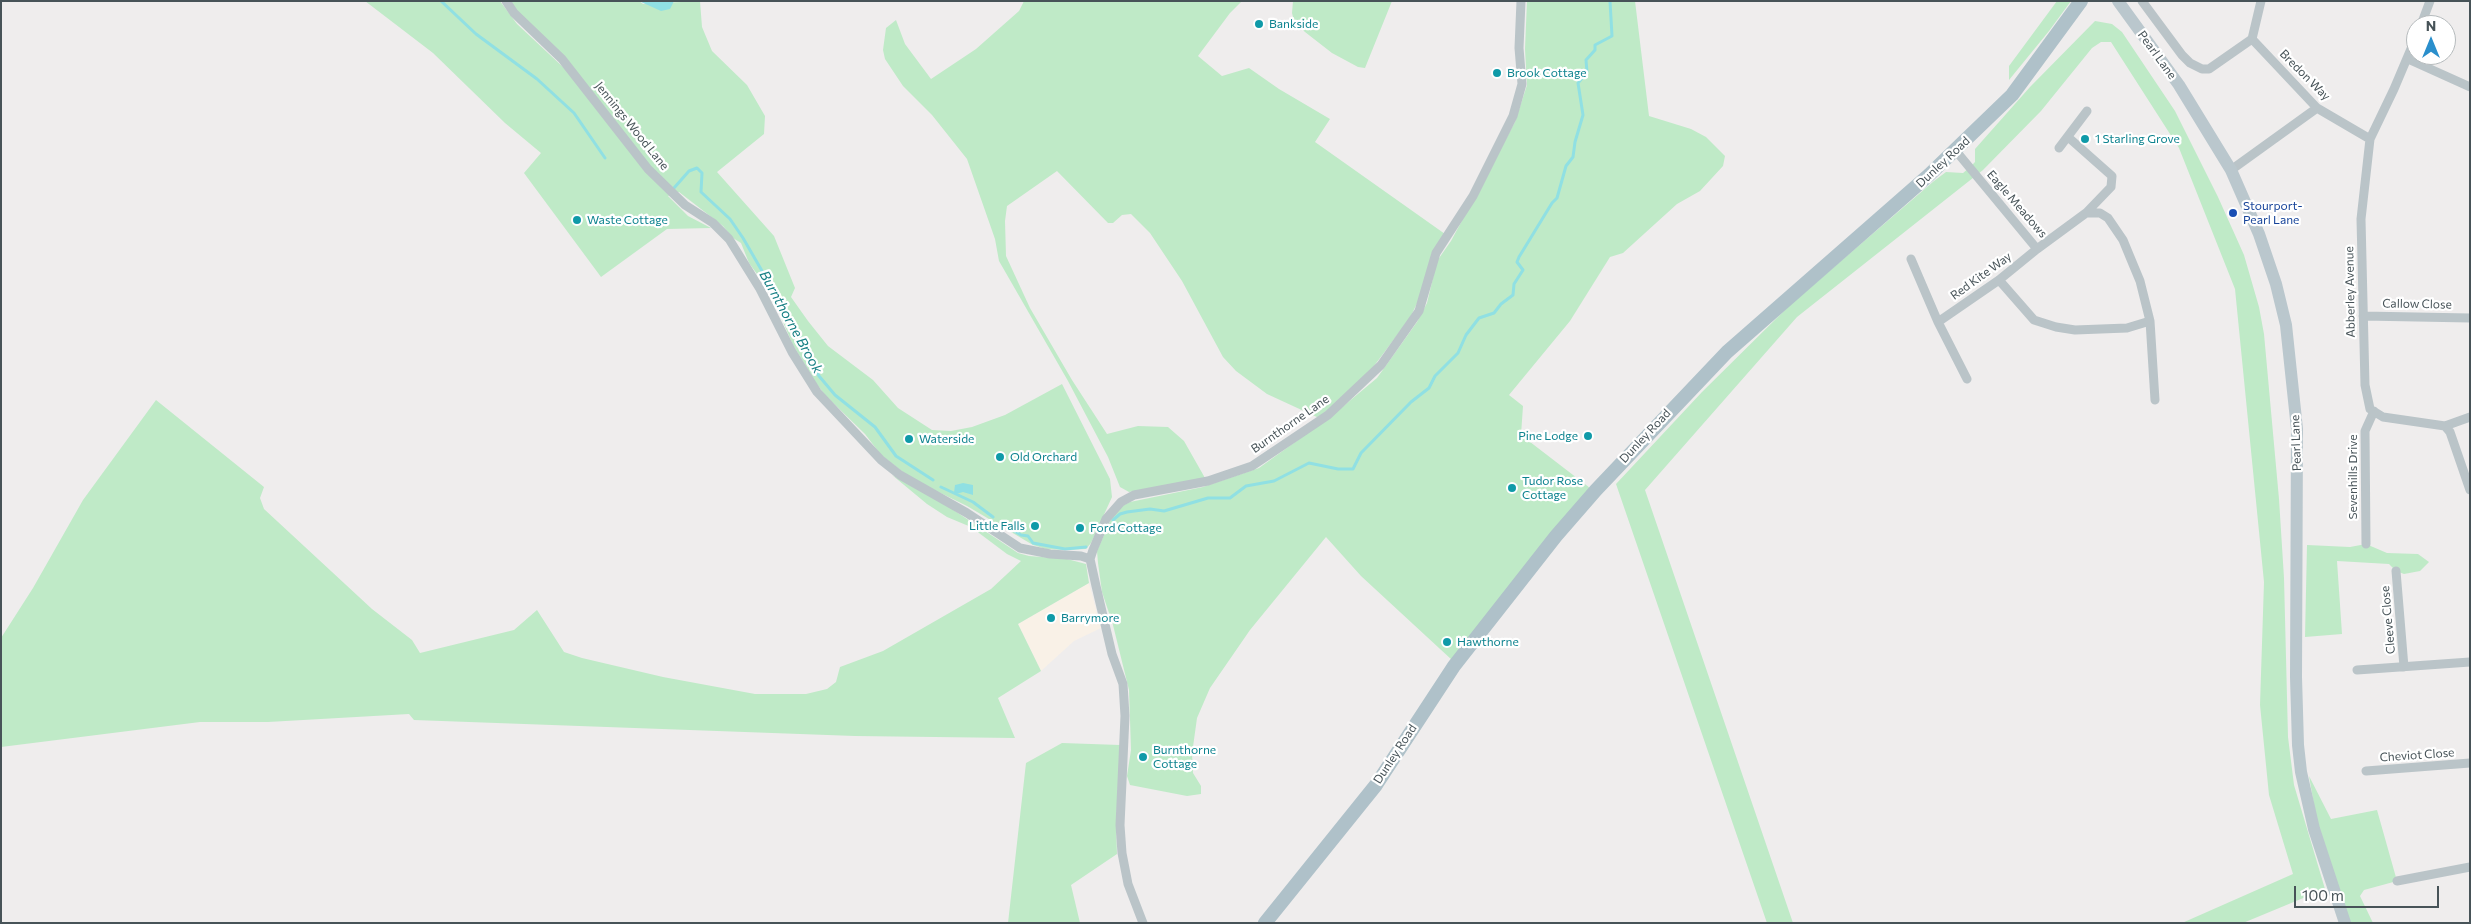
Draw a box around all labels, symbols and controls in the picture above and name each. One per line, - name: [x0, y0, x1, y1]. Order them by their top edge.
- north arrow: [2406, 15, 2456, 65]
- place label: Bankside: [1269, 17, 1318, 31]
- text: N: [2426, 17, 2436, 34]
- marker: Bankside: [1253, 18, 1265, 30]
- street label: Pearl Lane: [2135, 28, 2179, 82]
- street label: Bredon Way: [2277, 47, 2333, 103]
- place label: Brook Cottage: [1507, 66, 1587, 80]
- marker: Brook Cottage: [1491, 67, 1503, 79]
- street label: Jennings Wood Lane: [592, 79, 672, 173]
- place label: 1 Starling Grove: [2095, 132, 2180, 146]
- street label: Dunley Road: [1913, 133, 1973, 191]
- marker: 1 Starling Grove: [2079, 133, 2091, 145]
- street label: Eagle Meadows: [1984, 167, 2050, 241]
- place label: Stourport- Pearl Lane: [2243, 199, 2302, 227]
- marker: Stourport- Pearl Lane: [2227, 207, 2239, 219]
- place label: Waste Cottage: [587, 213, 668, 227]
- marker: Waste Cottage: [571, 214, 583, 226]
- street label: Abberley Avenue: [2342, 246, 2358, 338]
- street label: Red Kite Way: [1948, 249, 2014, 303]
- water label: Burnthorne Brook: [756, 268, 826, 376]
- street label: Callow Close: [2382, 296, 2452, 312]
- street label: Burnthorne Lane: [1248, 392, 1332, 456]
- street label: Dunley Road: [1616, 406, 1674, 466]
- street label: Pearl Lane: [2288, 415, 2304, 471]
- place label: Pine Lodge: [1518, 429, 1578, 443]
- marker: Pine Lodge: [1582, 430, 1594, 442]
- place label: Waterside: [919, 432, 974, 446]
- marker: Waterside: [903, 433, 915, 445]
- street label: Sevenhills Drive: [2346, 434, 2360, 520]
- place label: Old Orchard: [1010, 450, 1077, 464]
- marker: Old Orchard: [994, 451, 1006, 463]
- place label: Tudor Rose Cottage: [1522, 474, 1583, 502]
- marker: Tudor Rose Cottage: [1506, 482, 1518, 494]
- place label: Little Falls: [969, 519, 1025, 533]
- marker: Little Falls: [1029, 520, 1041, 532]
- place label: Ford Cottage: [1090, 521, 1162, 535]
- marker: Ford Cottage: [1074, 522, 1086, 534]
- street label: Cleeve Close: [2378, 585, 2398, 655]
- place label: Barrymore: [1061, 611, 1119, 625]
- marker: Barrymore: [1045, 612, 1057, 624]
- place label: Hawthorne: [1457, 635, 1519, 649]
- marker: Hawthorne: [1441, 636, 1453, 648]
- street label: Dunley Road: [1370, 721, 1420, 787]
- place label: Burnthorne Cottage: [1153, 743, 1216, 771]
- street label: Cheviot Close: [2379, 745, 2455, 765]
- marker: Burnthorne Cottage: [1137, 751, 1149, 763]
- scale bar: [2296, 876, 2441, 908]
- text: 100 m: [2302, 886, 2344, 904]

